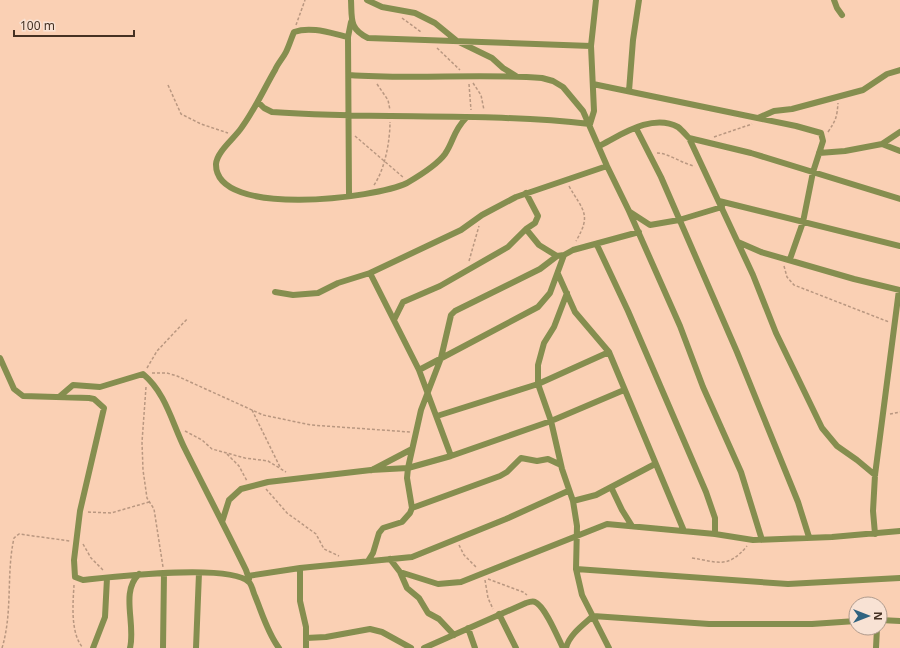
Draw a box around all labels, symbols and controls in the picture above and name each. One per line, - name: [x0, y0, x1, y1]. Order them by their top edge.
- scale bar: [14, 12, 134, 38]
- text: 100 m: [20, 17, 55, 34]
- north arrow: [848, 596, 888, 636]
- text: N: [871, 612, 886, 620]

